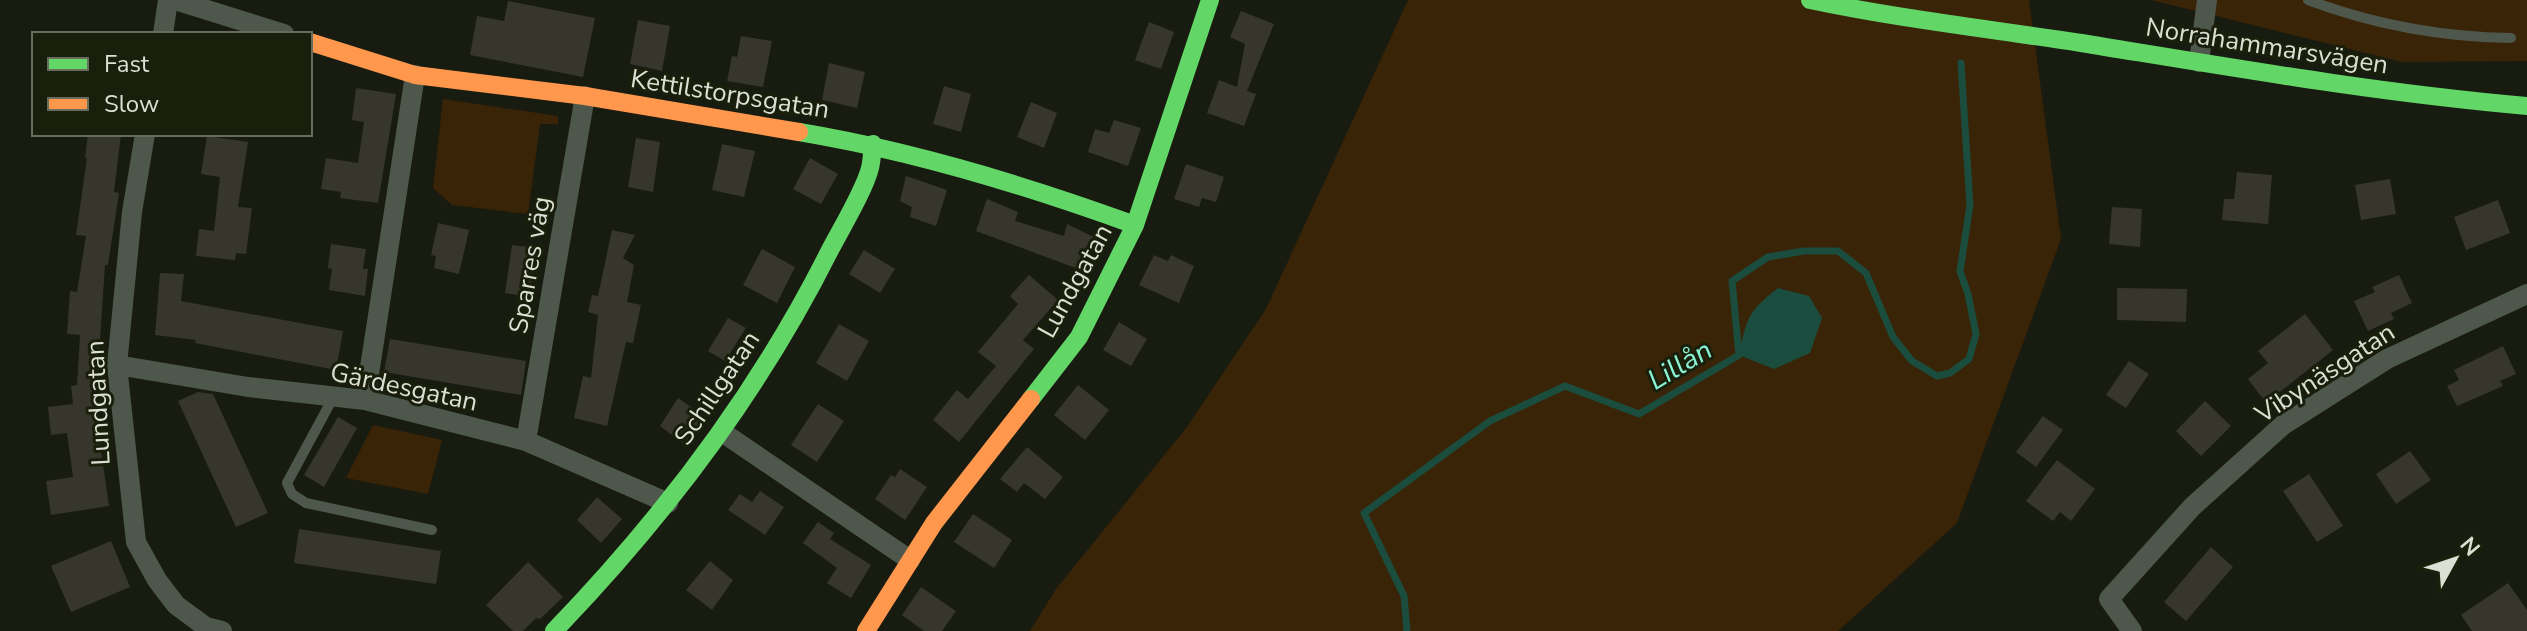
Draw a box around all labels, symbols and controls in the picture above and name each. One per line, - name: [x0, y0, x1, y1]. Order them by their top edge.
- street label: Norrahammarsvägen: [2143, 10, 2391, 82]
- legend: [32, 32, 312, 136]
- text: Fast: [104, 48, 150, 80]
- street label: Kettilstorpsgatan: [628, 61, 832, 127]
- text: Slow: [104, 88, 159, 120]
- street label: Sparres väg: [501, 194, 559, 336]
- street label: Lundgatan: [1029, 218, 1121, 344]
- street label: Vibynäsgatan: [2248, 315, 2402, 432]
- street label: Schillgatan: [666, 324, 768, 452]
- water label: Lillån: [1641, 331, 1719, 399]
- street label: Lundgatan: [77, 340, 119, 466]
- street label: Gärdesgatan: [327, 354, 481, 420]
- north arrow: [2415, 519, 2495, 599]
- text: N: [2453, 531, 2486, 563]

